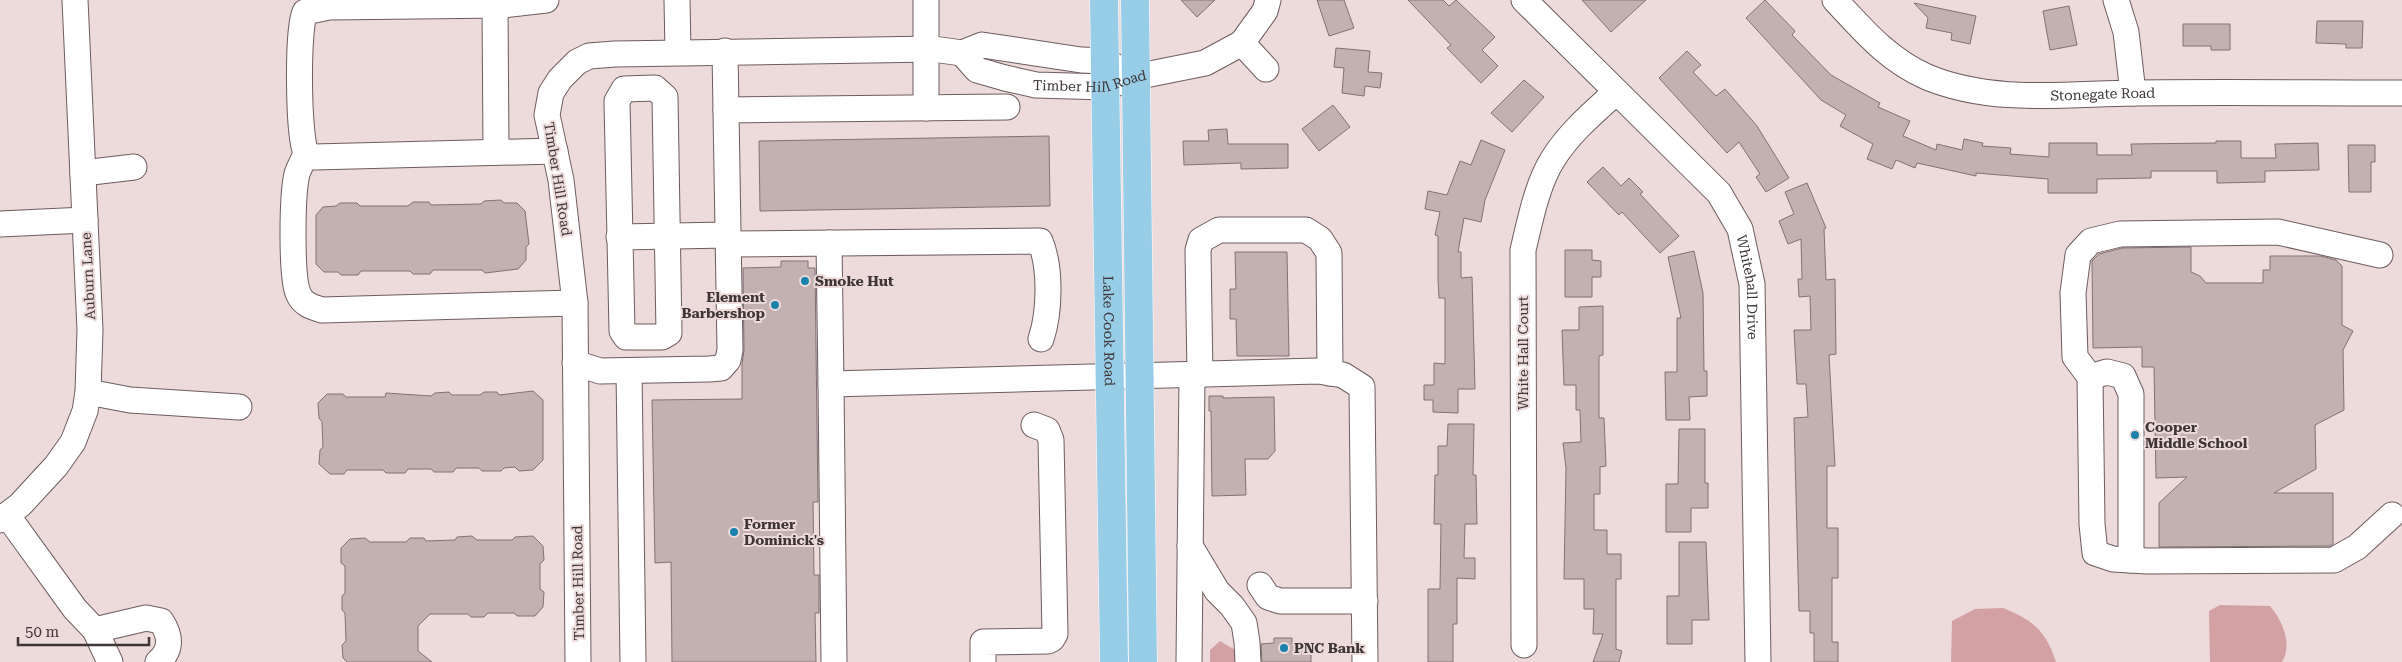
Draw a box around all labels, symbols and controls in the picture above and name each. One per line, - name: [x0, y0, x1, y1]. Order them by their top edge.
- street label: Timber Hill Road: [1033, 67, 1148, 95]
- street label: Stonegate Road: [2050, 85, 2155, 104]
- street label: Timber Hill Road: [541, 121, 575, 237]
- street label: Auburn Lane: [78, 232, 98, 320]
- street label: Whitehall Drive: [1733, 233, 1761, 340]
- place label: Smoke Hut: [815, 273, 894, 289]
- marker: Smoke Hut: [799, 275, 811, 287]
- street label: Lake Cook Road: [1100, 276, 1118, 386]
- place label: Element Barbershop: [681, 289, 765, 321]
- street label: White Hall Court: [1515, 296, 1531, 410]
- marker: Element Barbershop: [769, 299, 781, 311]
- place label: Cooper Middle School: [2145, 419, 2248, 451]
- marker: Cooper Middle School: [2129, 429, 2141, 441]
- place label: Former Dominick's: [744, 516, 824, 548]
- street label: Timber Hill Road: [569, 525, 587, 641]
- marker: Former Dominick's: [728, 526, 740, 538]
- scale bar: [18, 614, 149, 646]
- text: 50 m: [25, 623, 60, 641]
- place label: PNC Bank: [1294, 640, 1365, 656]
- marker: PNC Bank: [1278, 642, 1290, 654]

